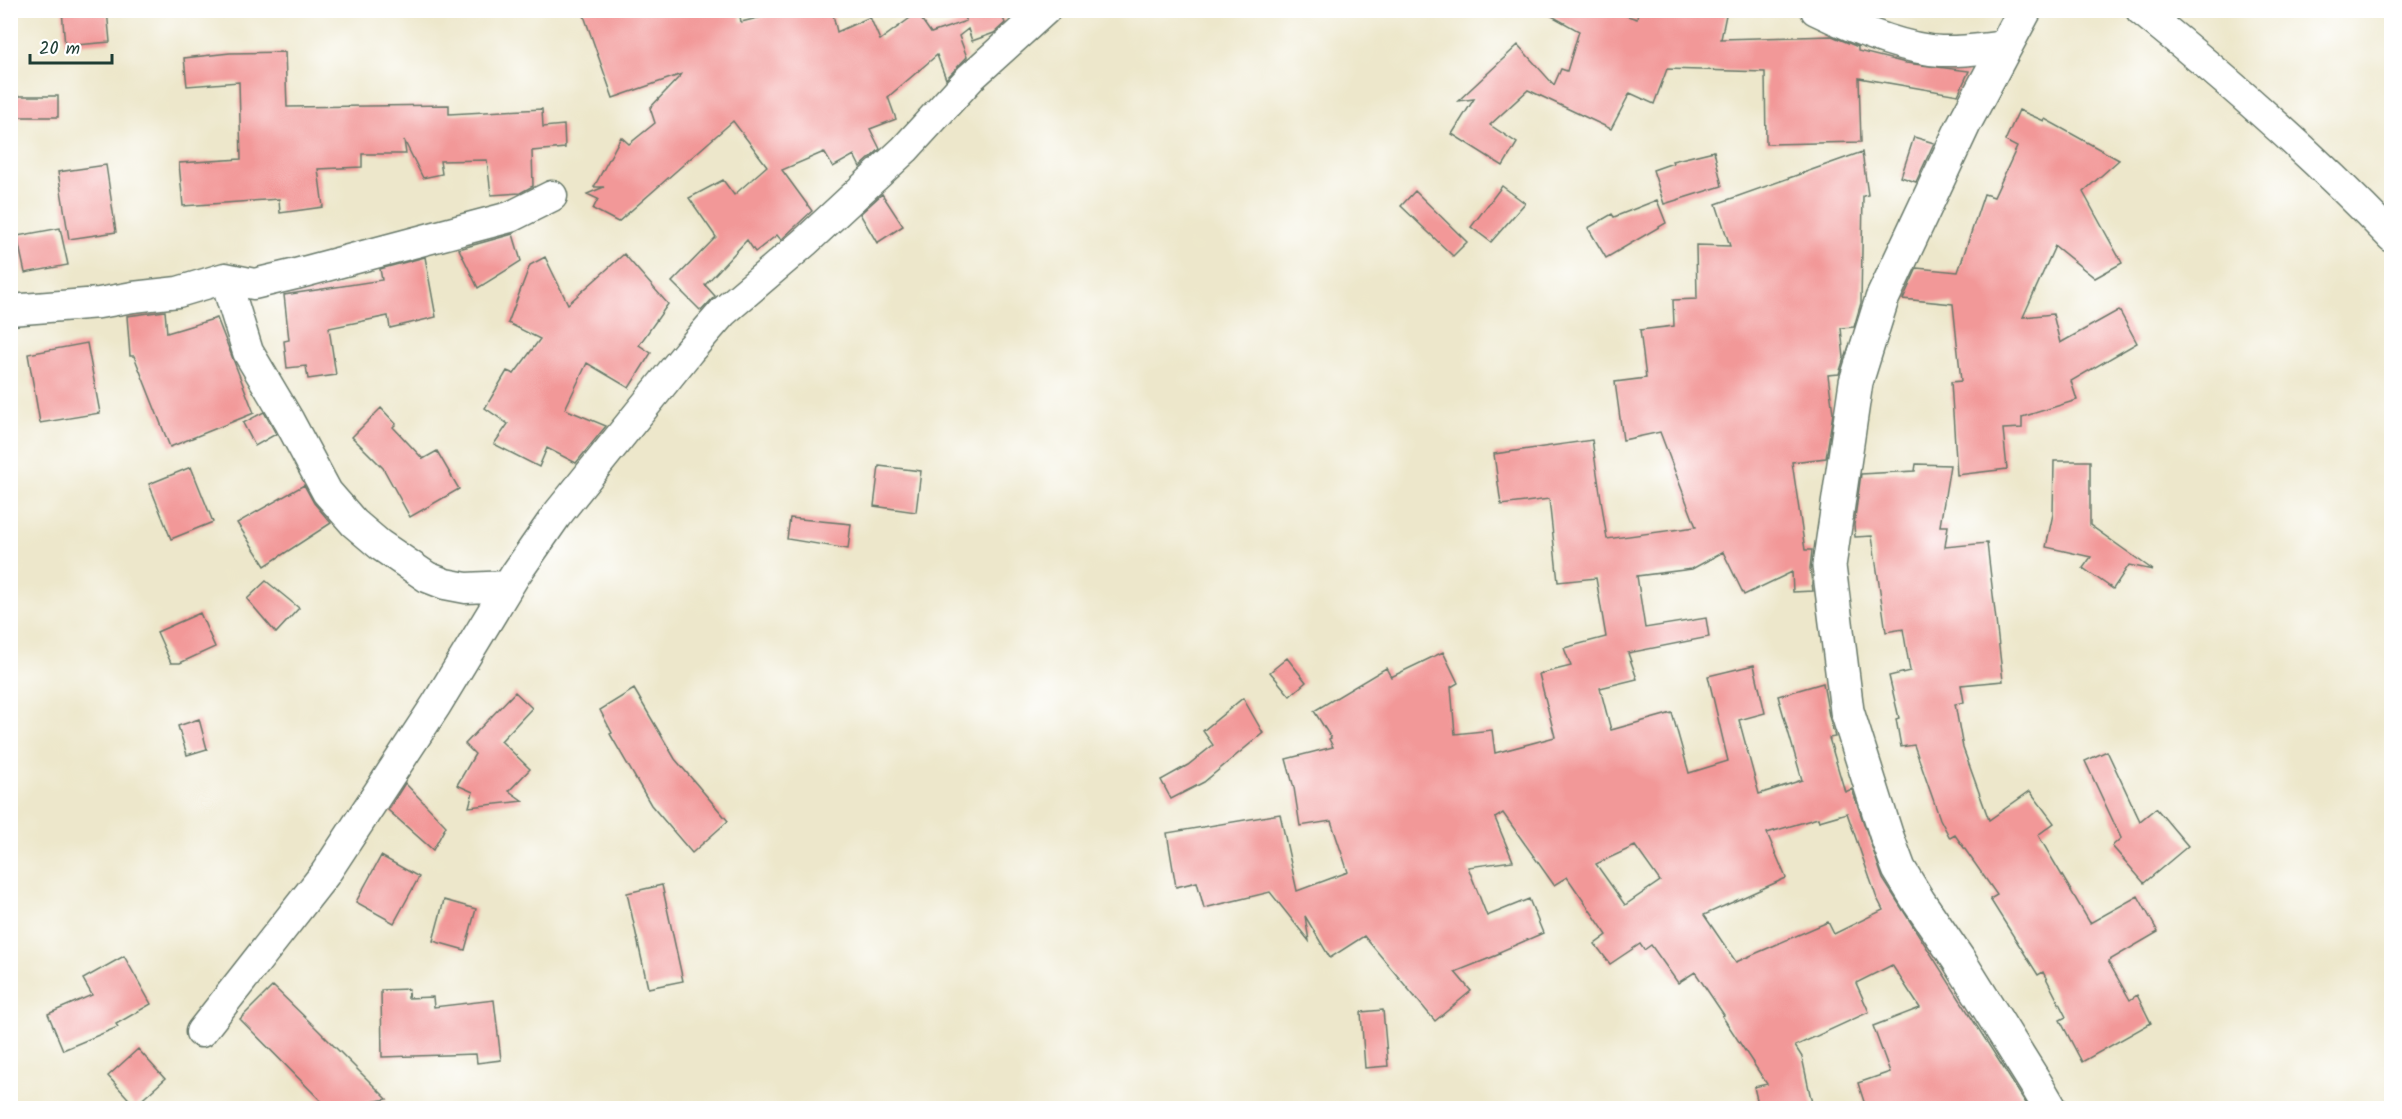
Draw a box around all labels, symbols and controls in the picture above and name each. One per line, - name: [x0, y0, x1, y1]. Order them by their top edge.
- scale bar: [30, 27, 112, 65]
- text: 20 m: [39, 35, 80, 64]

